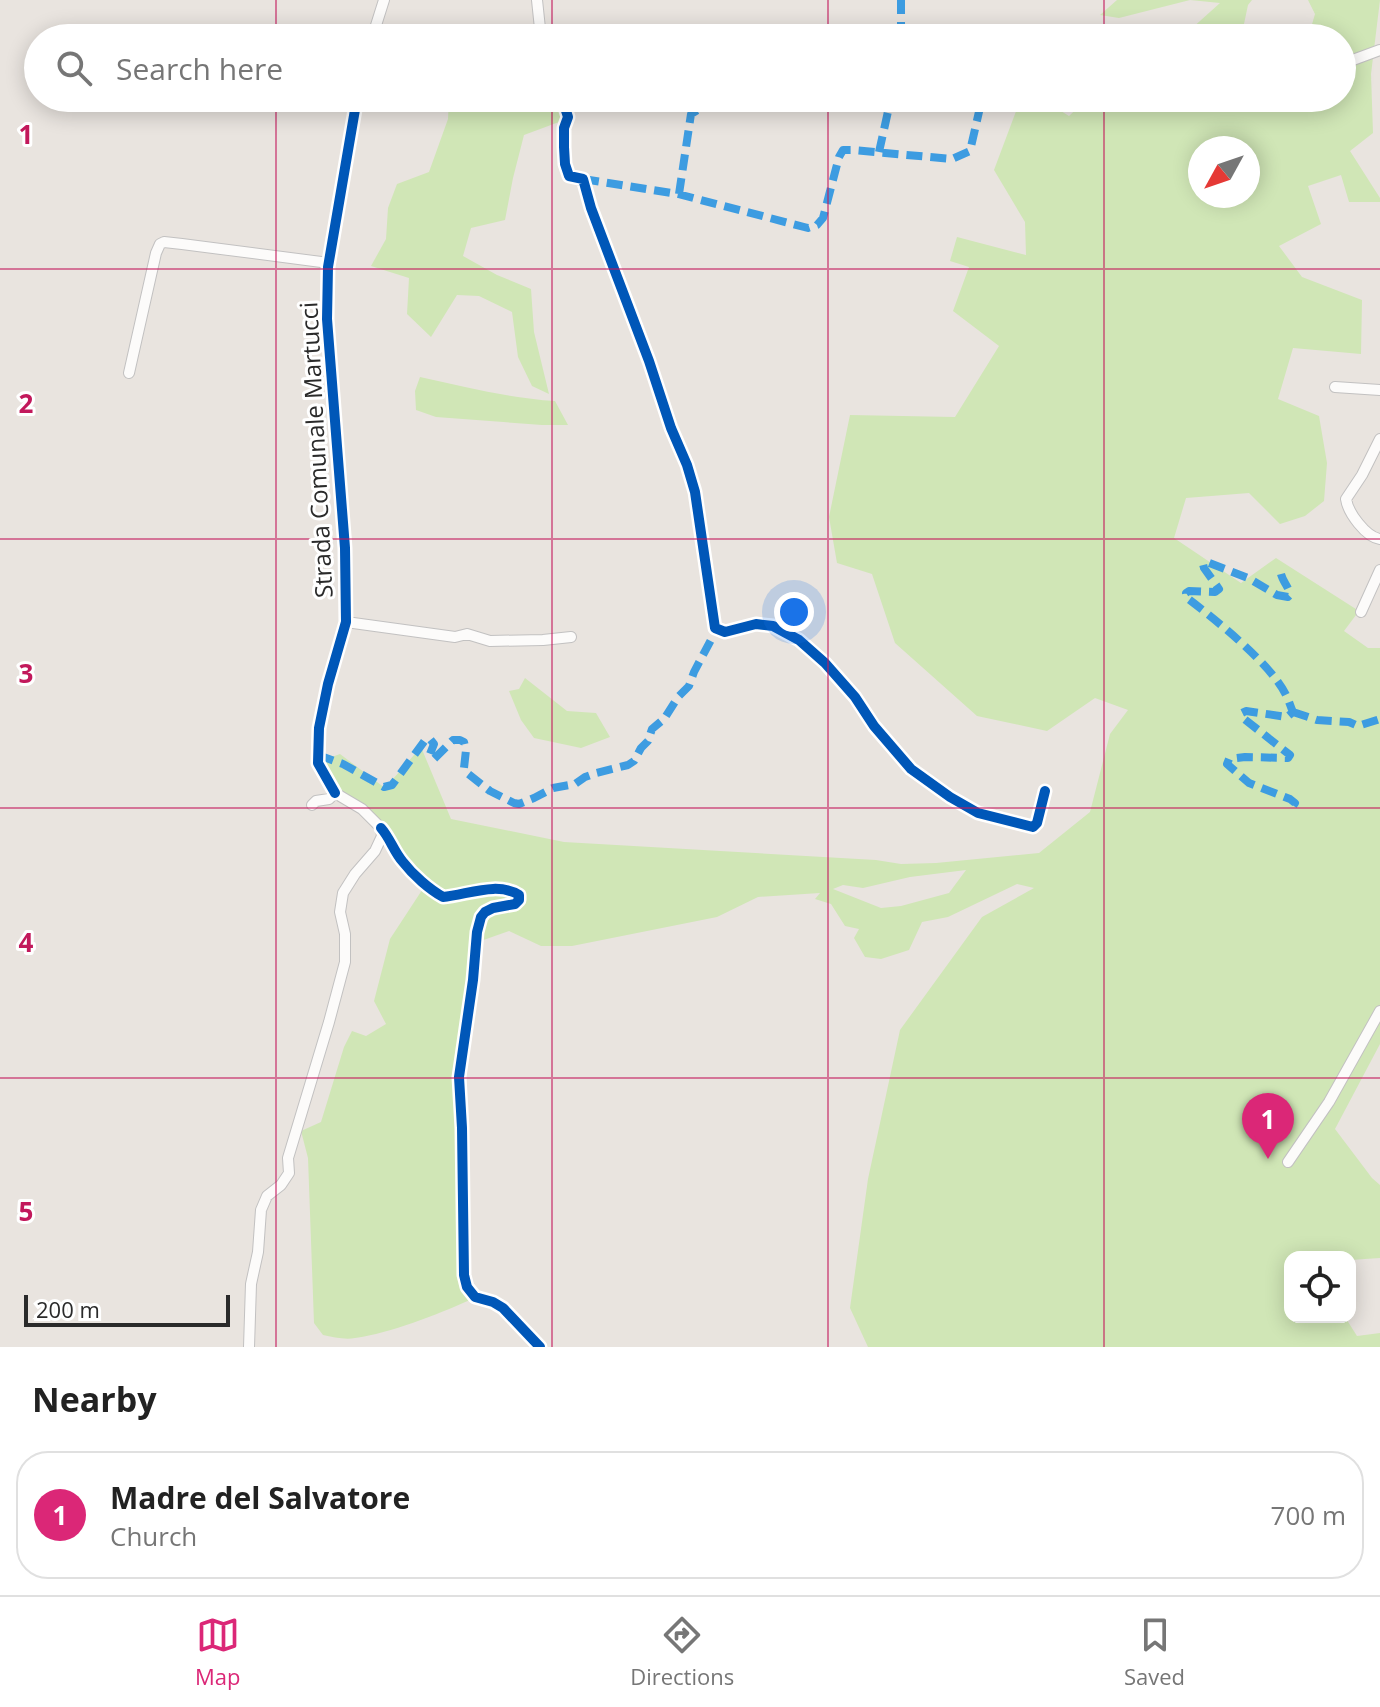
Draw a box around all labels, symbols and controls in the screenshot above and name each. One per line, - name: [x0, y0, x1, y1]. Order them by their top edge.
- search box: [24, 24, 1356, 112]
- icon: search: [52, 46, 96, 90]
- text: Search here: [116, 48, 283, 89]
- text: 1: [19, 116, 33, 152]
- north arrow: [1188, 136, 1260, 208]
- street label: Strada Comunale Martucci: [291, 301, 340, 599]
- text: 2: [19, 385, 34, 421]
- your location: [774, 592, 814, 632]
- text: 3: [19, 655, 33, 691]
- text: 4: [19, 924, 34, 960]
- pin: 1: [1242, 1093, 1294, 1159]
- text: 5: [19, 1193, 33, 1229]
- map controls: [1284, 1251, 1356, 1323]
- button: locate: [1284, 1251, 1356, 1323]
- scale bar: [24, 1291, 230, 1327]
- text: 200 m: [36, 1294, 100, 1324]
- text: Nearby: [32, 1376, 157, 1422]
- text: Madre del Salvatore: [110, 1477, 410, 1518]
- text: 1: [53, 1497, 67, 1533]
- text: 700 m: [1271, 1497, 1346, 1533]
- text: Church: [110, 1518, 197, 1554]
- tab: Map: [195, 1613, 240, 1691]
- tab: Directions: [630, 1613, 734, 1691]
- tab: Saved: [1124, 1613, 1185, 1691]

